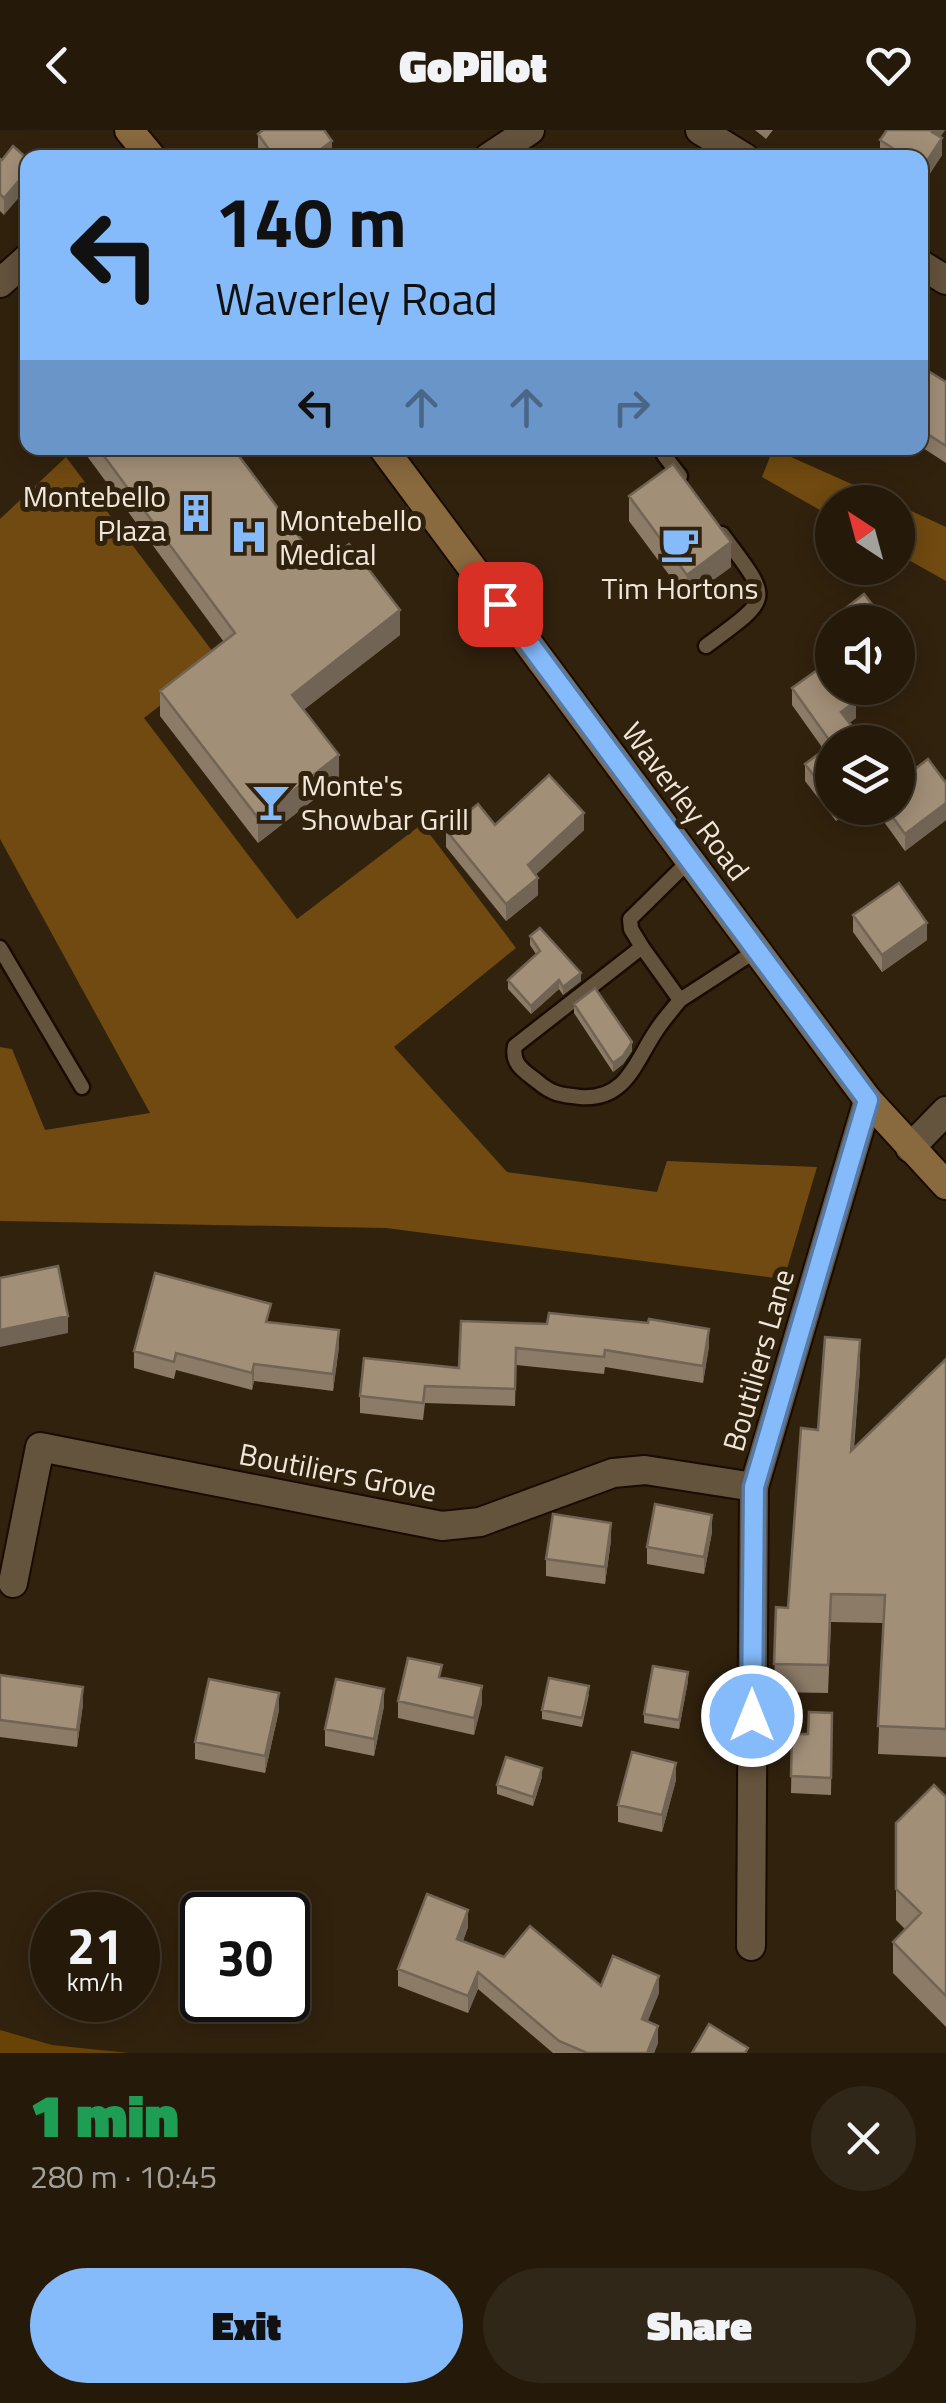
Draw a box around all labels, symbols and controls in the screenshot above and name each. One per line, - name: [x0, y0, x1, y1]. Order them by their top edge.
- text: GoPilot: [399, 31, 547, 99]
- icon: back: [30, 38, 85, 93]
- icon: heart: [861, 38, 916, 93]
- text: 140 m: [215, 168, 407, 274]
- icon: left: [50, 190, 180, 320]
- text: Waverley Road: [215, 264, 498, 332]
- icon: left: [289, 380, 344, 435]
- icon: ahead: [394, 380, 449, 435]
- icon: ahead: [499, 380, 554, 435]
- icon: right: [604, 380, 659, 435]
- place label: Montebello Plaza: [23, 473, 166, 553]
- north arrow: [815, 485, 915, 585]
- map controls: [815, 485, 915, 825]
- building icon: Montebello Plaza: [175, 492, 217, 534]
- place label: Montebello Medical: [279, 497, 422, 577]
- hospital icon: Montebello Medical: [228, 516, 270, 558]
- cafe icon: Tim Hortons: [659, 523, 701, 565]
- pin: [458, 562, 543, 647]
- place label: Tim Hortons: [602, 565, 758, 611]
- icon: arrive: [473, 577, 528, 632]
- button: sound: [815, 605, 915, 705]
- street label: Waverley Road: [611, 712, 761, 890]
- button: layers: [815, 725, 915, 825]
- place label: Monte's Showbar Grill: [301, 762, 469, 842]
- bar icon: Monte's Showbar Grill: [250, 781, 292, 823]
- street label: Boutiliers Lane: [710, 1263, 806, 1457]
- street label: Boutiliers Grove: [235, 1430, 441, 1514]
- position arrow: [700, 1664, 804, 1768]
- speed limit sign: 30: [180, 1892, 310, 2022]
- text: 21: [67, 1907, 123, 1983]
- text: km/h: [67, 1963, 123, 2001]
- text: 1 min: [30, 2069, 179, 2160]
- button: close: [811, 2086, 916, 2191]
- text: 280 m · 10:45: [30, 2152, 217, 2200]
- button: Exit: [30, 2268, 463, 2383]
- button: Share: [483, 2268, 916, 2383]

